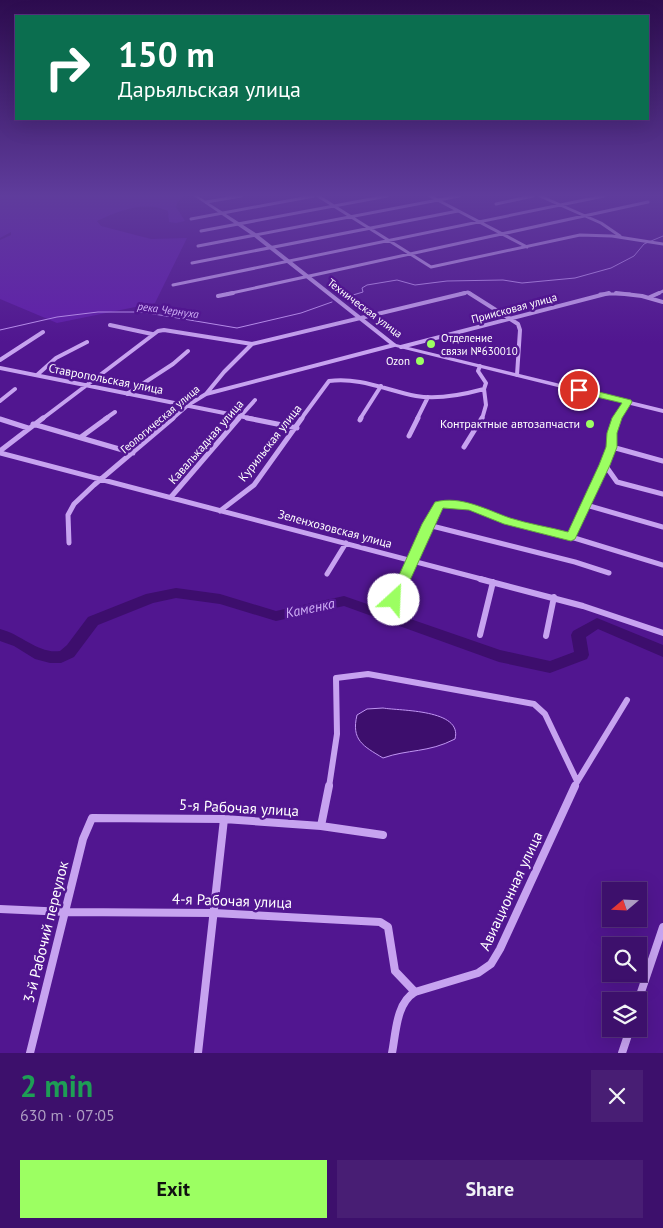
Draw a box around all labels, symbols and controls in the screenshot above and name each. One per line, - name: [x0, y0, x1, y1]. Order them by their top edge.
- text: 150 m: [118, 31, 215, 77]
- icon: right: [35, 35, 100, 100]
- text: Дарьяльская улица: [118, 75, 301, 103]
- street label: Техническая улица: [325, 275, 405, 341]
- street label: Приисковая улица: [470, 290, 558, 326]
- water label: река Чернуха: [136, 299, 200, 321]
- place label: Отделение связи №630010: [441, 331, 518, 358]
- marker: Отделение связи №630010: [425, 338, 437, 350]
- place label: Ozon: [386, 354, 410, 368]
- marker: Ozon: [414, 355, 426, 367]
- street label: Ставропольская улица: [47, 360, 165, 397]
- pin: [558, 369, 600, 411]
- icon: arrive: [565, 376, 593, 404]
- street label: Геологическая улица: [118, 382, 202, 456]
- street label: Кавалькадная улица: [165, 396, 246, 487]
- street label: Курильская улица: [235, 401, 304, 484]
- place label: Контрактные автозапчасти: [440, 416, 580, 431]
- marker: Контрактные автозапчасти: [584, 418, 596, 430]
- street label: Зеленхозовская улица: [276, 506, 394, 551]
- position arrow: [367, 573, 419, 625]
- water label: Каменка: [284, 594, 336, 622]
- street label: 5-я Рабочая улица: [179, 795, 300, 820]
- street label: Авиационная улица: [475, 828, 546, 953]
- street label: 3-й Рабочий переулок: [19, 858, 73, 1005]
- north arrow: [602, 882, 648, 928]
- map controls: [602, 882, 647, 1037]
- street label: 4-я Рабочая улица: [172, 889, 292, 912]
- button: search: [602, 937, 647, 982]
- button: layers: [602, 992, 647, 1037]
- text: 2 min: [20, 1066, 93, 1105]
- button: close: [591, 1070, 643, 1122]
- text: 630 m · 07:05: [20, 1105, 115, 1125]
- button: Exit: [20, 1160, 327, 1218]
- button: Share: [337, 1160, 643, 1218]

